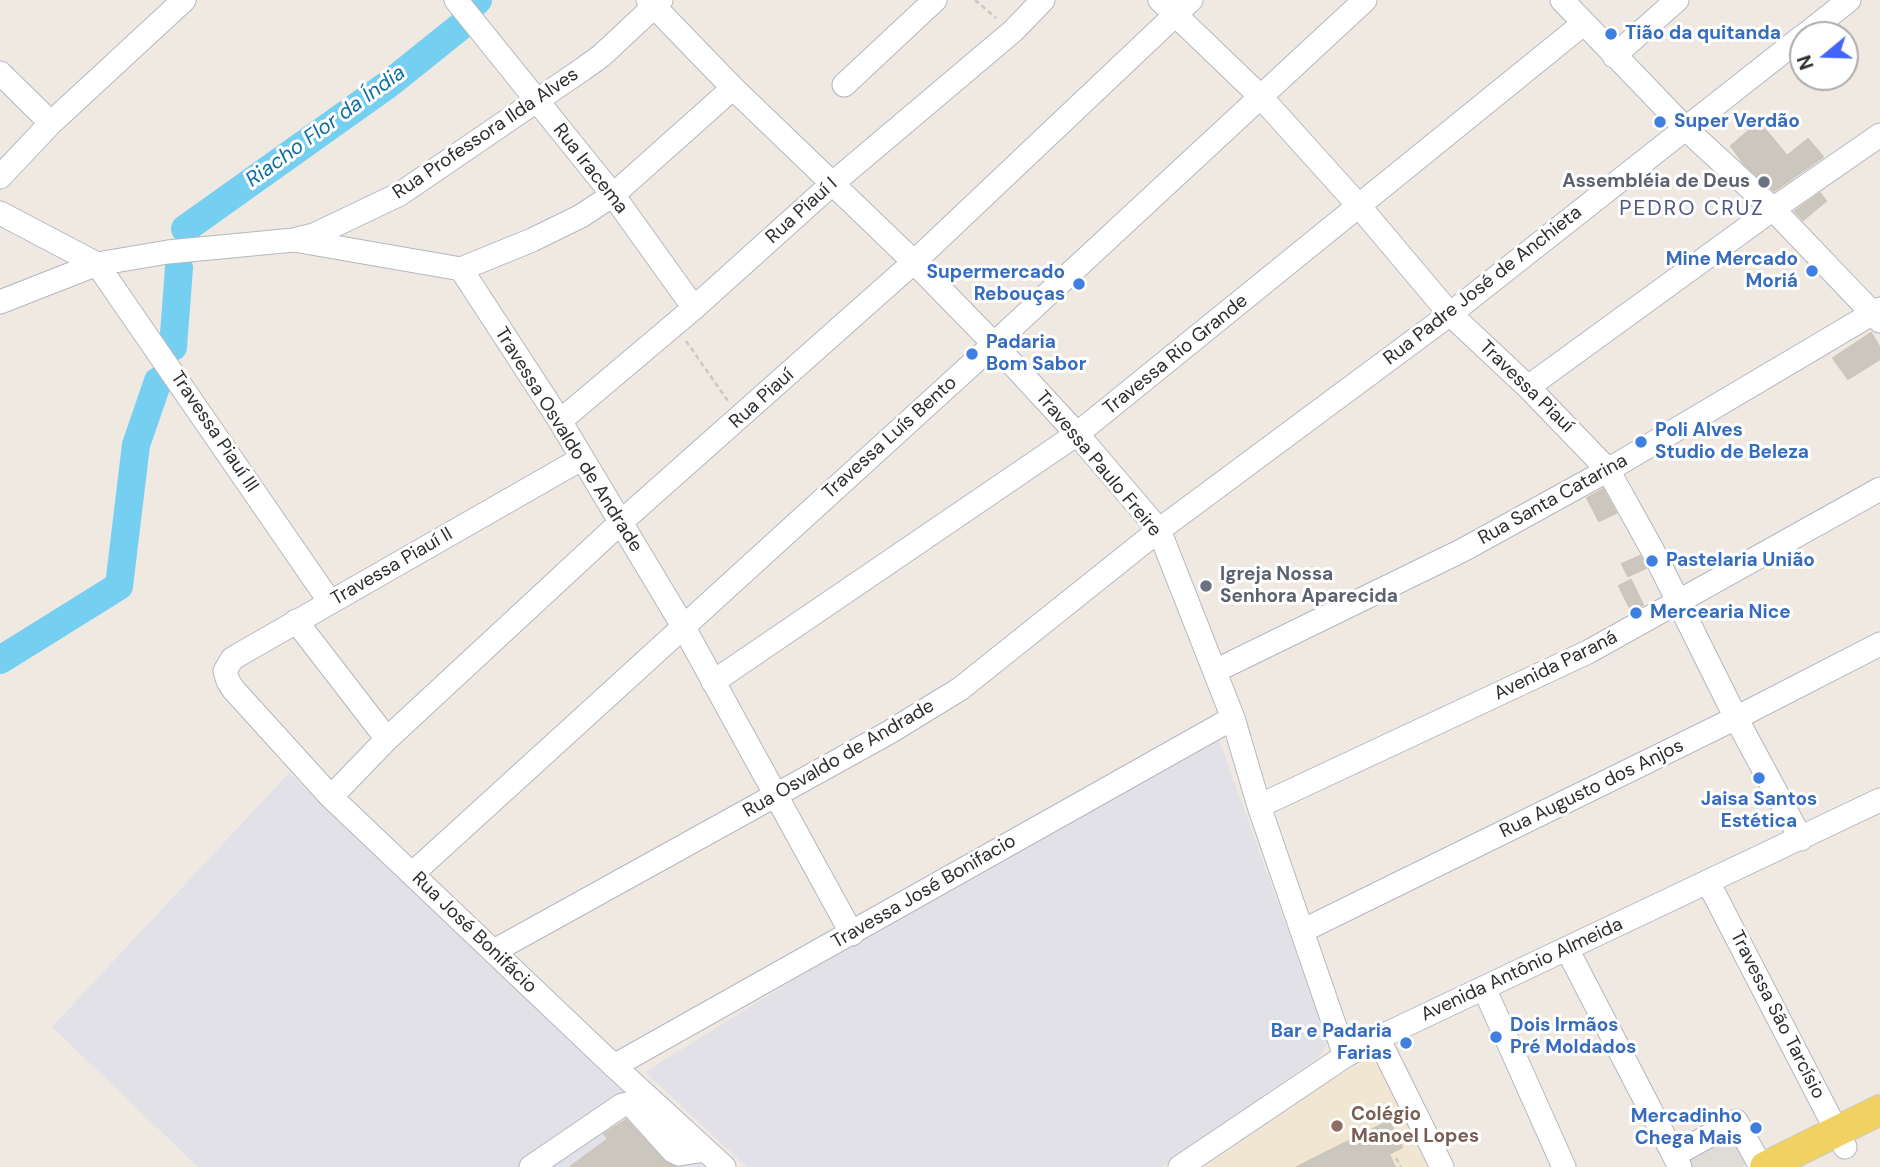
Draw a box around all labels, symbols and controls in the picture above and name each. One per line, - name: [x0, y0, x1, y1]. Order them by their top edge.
- north arrow: [1789, 21, 1859, 91]
- place label: Tião da quitanda: [1625, 23, 1781, 45]
- marker: Tião da quitanda: [1603, 26, 1619, 42]
- text: N: [1791, 52, 1820, 73]
- water label: Riacho Flor da Índia: [241, 61, 411, 193]
- street label: Rua Professora Ilda Alves: [389, 63, 583, 205]
- place label: Super Verdão: [1674, 111, 1800, 133]
- marker: Super Verdão: [1652, 114, 1668, 130]
- street label: Rua Iracema: [548, 119, 632, 219]
- place label: Assembléia de Deus: [1562, 171, 1750, 193]
- street label: Rua Piauí I: [762, 173, 842, 249]
- marker: Assembléia de Deus: [1756, 174, 1772, 190]
- district label: PEDRO CRUZ: [1621, 196, 1763, 222]
- street label: Rua Padre José de Anchieta: [1379, 202, 1587, 370]
- place label: Mine Mercado Moriá: [1666, 249, 1798, 293]
- place label: Supermercado Rebouças: [927, 262, 1065, 306]
- marker: Mine Mercado Moriá: [1804, 263, 1820, 279]
- marker: Supermercado Rebouças: [1071, 276, 1087, 292]
- street label: Travessa Rio Grande: [1099, 290, 1253, 420]
- street label: Travessa Osvaldo de Andrade: [489, 323, 647, 557]
- place label: Padaria Bom Sabor: [986, 332, 1086, 376]
- street label: Travessa Piauí: [1474, 336, 1578, 438]
- marker: Padaria Bom Sabor: [964, 346, 980, 362]
- street label: Rua Piauí: [725, 364, 799, 434]
- street label: Travessa Piauí III: [165, 367, 263, 497]
- street label: Travessa Luís Bento: [818, 372, 962, 504]
- street label: Travessa Paulo Freire: [1030, 386, 1166, 542]
- place label: Poli Alves Studio de Beleza: [1655, 420, 1809, 464]
- marker: Poli Alves Studio de Beleza: [1633, 434, 1649, 450]
- street label: Rua Santa Catarina: [1474, 450, 1632, 550]
- street label: Travessa Piauí II: [327, 523, 457, 611]
- place label: Pastelaria União: [1666, 550, 1815, 572]
- marker: Pastelaria União: [1644, 553, 1660, 569]
- place label: Igreja Nossa Senhora Aparecida: [1220, 564, 1398, 608]
- marker: Igreja Nossa Senhora Aparecida: [1198, 578, 1214, 594]
- place label: Mercearia Nice: [1650, 602, 1791, 624]
- marker: Mercearia Nice: [1628, 605, 1644, 621]
- street label: Avenida Paraná: [1491, 626, 1621, 706]
- street label: Rua Osvaldo de Andrade: [739, 695, 939, 823]
- street label: Rua Augusto dos Anjos: [1496, 735, 1688, 843]
- marker: Jaisa Santos Estética: [1751, 770, 1767, 786]
- place label: Jaisa Santos Estética: [1701, 789, 1817, 833]
- street label: Travessa José Bonifacio: [828, 830, 1020, 954]
- street label: Rua José Bonifácio: [407, 867, 541, 999]
- street label: Avenida Antônio Almeida: [1418, 913, 1626, 1027]
- street label: Travessa São Tarcísio: [1725, 927, 1829, 1103]
- place label: Dois Irmãos Pré Moldados: [1510, 1015, 1636, 1059]
- place label: Bar e Padaria Farias: [1271, 1021, 1392, 1065]
- marker: Dois Irmãos Pré Moldados: [1488, 1029, 1504, 1045]
- marker: Bar e Padaria Farias: [1398, 1035, 1414, 1051]
- place label: Colégio Manoel Lopes: [1351, 1104, 1479, 1148]
- place label: Mercadinho Chega Mais: [1631, 1106, 1742, 1150]
- marker: Colégio Manoel Lopes: [1329, 1118, 1345, 1134]
- marker: Mercadinho Chega Mais: [1748, 1120, 1764, 1136]

